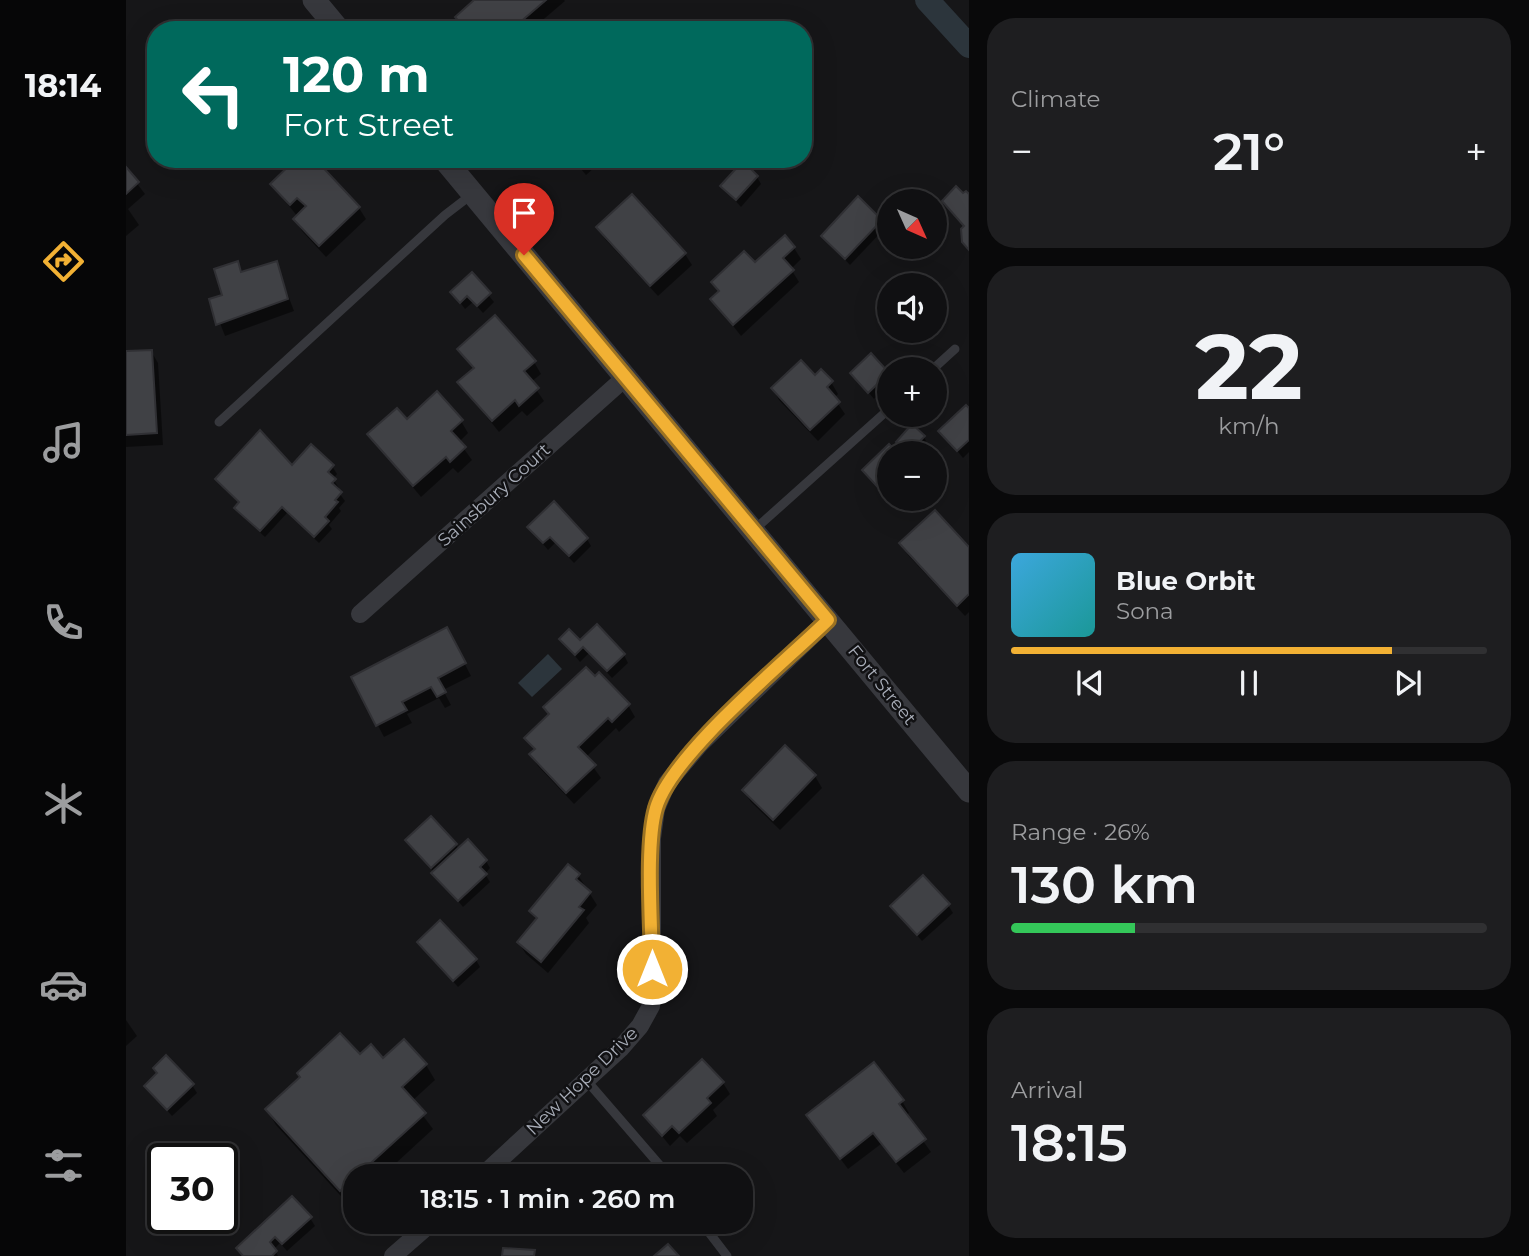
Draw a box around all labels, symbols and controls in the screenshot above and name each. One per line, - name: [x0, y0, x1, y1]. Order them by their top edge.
- text: 120 m: [283, 45, 430, 104]
- icon: left: [168, 49, 259, 140]
- text: 18:14: [25, 66, 101, 105]
- text: Climate: [1011, 85, 1100, 113]
- text: Fort Street: [283, 105, 454, 144]
- text: 21°: [1213, 120, 1285, 183]
- text: −: [1011, 128, 1033, 175]
- text: +: [1465, 128, 1487, 175]
- pin: [494, 183, 554, 255]
- north arrow: [877, 189, 947, 259]
- map controls: [877, 189, 947, 511]
- icon: arrive: [505, 194, 543, 232]
- icon: directions: [39, 237, 88, 286]
- button: sound: [877, 273, 947, 343]
- text: 22: [1195, 311, 1303, 422]
- button: +: [877, 357, 947, 427]
- text: km/h: [1218, 412, 1280, 440]
- icon: music: [39, 418, 88, 467]
- street label: Sainsbury Court: [433, 439, 555, 551]
- button: −: [877, 441, 947, 511]
- text: Blue Orbit: [1116, 565, 1255, 597]
- text: Sona: [1116, 597, 1174, 625]
- icon: phone: [39, 598, 88, 647]
- street label: Fort Street: [843, 641, 921, 729]
- icon: previous: [1071, 664, 1109, 702]
- icon: pause: [1230, 664, 1268, 702]
- icon: next: [1389, 664, 1427, 702]
- icon: climate: [39, 779, 88, 828]
- text: Range · 26%: [1011, 818, 1150, 846]
- text: 130 km: [1011, 853, 1198, 916]
- position arrow: [615, 932, 689, 1006]
- icon: car: [39, 960, 88, 1009]
- street label: New Hope Drive: [522, 1022, 643, 1140]
- text: Arrival: [1011, 1076, 1084, 1104]
- text: 18:15: [1011, 1111, 1128, 1174]
- icon: filters: [39, 1141, 88, 1190]
- speed limit sign: 30: [147, 1143, 238, 1234]
- text: 18:15 · 1 min · 260 m: [420, 1183, 676, 1215]

